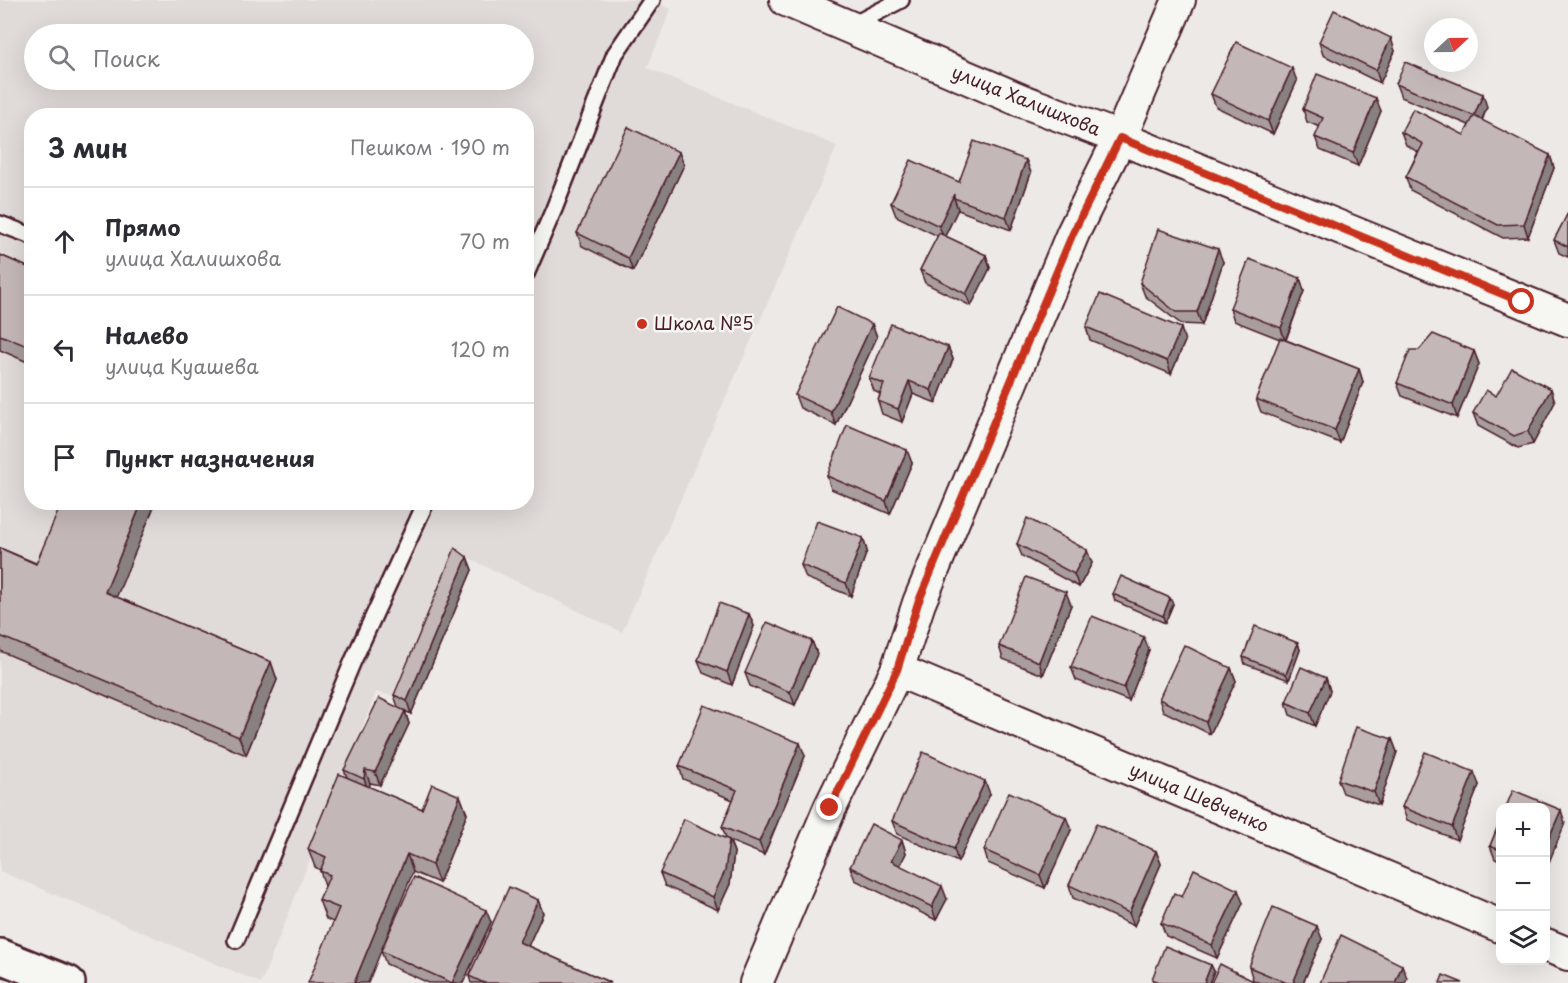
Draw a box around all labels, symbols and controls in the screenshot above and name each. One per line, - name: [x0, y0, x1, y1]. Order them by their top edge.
- north arrow: [1424, 18, 1478, 72]
- search box: [24, 24, 534, 90]
- icon: search: [45, 41, 78, 74]
- text: Поиск: [93, 41, 160, 74]
- street label: улица Халишхова: [948, 57, 1106, 142]
- text: 3 мин: [48, 128, 128, 167]
- text: Пешком · 190 m: [350, 132, 510, 162]
- text: Прямо: [105, 210, 180, 243]
- icon: ahead: [48, 225, 81, 258]
- text: 70 m: [460, 226, 510, 256]
- text: улица Халишхова: [105, 243, 281, 273]
- route start: [1508, 288, 1534, 314]
- place label: Школа №5: [654, 309, 753, 336]
- marker: Школа №5: [635, 317, 649, 331]
- text: Налево: [105, 318, 188, 351]
- icon: left: [48, 333, 81, 366]
- text: 120 m: [451, 334, 510, 364]
- text: улица Куашева: [105, 351, 259, 381]
- icon: arrive: [48, 441, 81, 474]
- text: Пункт назначения: [105, 441, 315, 474]
- street label: улица Шевченко: [1126, 755, 1274, 838]
- route end: [816, 794, 842, 820]
- map controls: [1496, 803, 1550, 965]
- button: +: [1496, 803, 1550, 857]
- button: −: [1496, 857, 1550, 911]
- button: layers: [1496, 911, 1550, 965]

